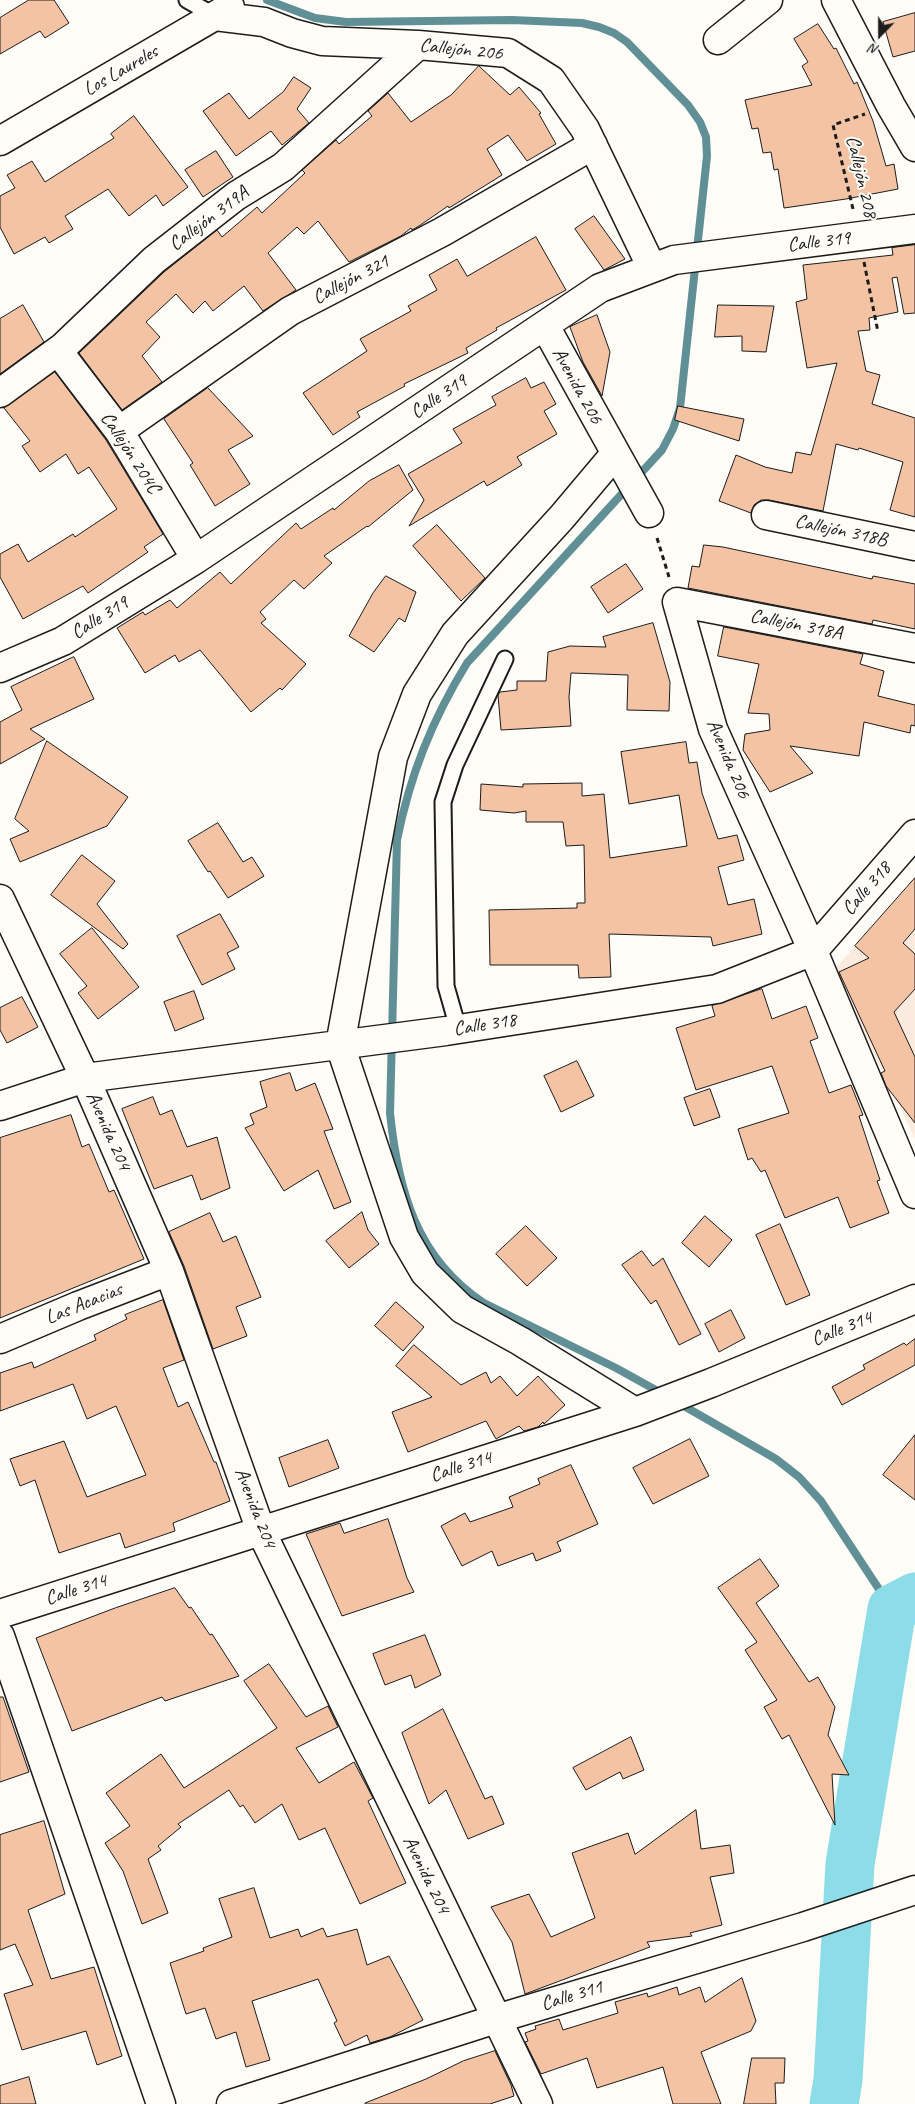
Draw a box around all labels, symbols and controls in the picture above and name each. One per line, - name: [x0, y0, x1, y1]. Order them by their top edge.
- north arrow: [855, 10, 905, 60]
- street label: Callejón 206: [418, 34, 504, 66]
- street label: Los Laureles: [79, 40, 163, 102]
- text: N: [867, 40, 881, 59]
- street label: Callejón 208: [840, 134, 882, 220]
- street label: Callejón 319A: [164, 181, 254, 257]
- street label: Calle 319: [786, 226, 852, 258]
- street label: Callejón 321: [309, 250, 393, 310]
- street label: Avenida 206: [546, 344, 608, 428]
- street label: Calle 319: [406, 369, 472, 425]
- street label: Callejón 204C: [95, 408, 165, 498]
- street label: Callejón 318B: [793, 510, 889, 552]
- street label: Calle 319: [67, 591, 133, 645]
- street label: Callejón 318A: [748, 604, 844, 646]
- street label: Avenida 206: [701, 716, 755, 802]
- street label: Calle 318: [837, 857, 897, 921]
- street label: Calle 318: [452, 1008, 518, 1042]
- street label: Avenida 204: [80, 1088, 136, 1174]
- street label: Las Acacias: [42, 1278, 126, 1330]
- street label: Calle 314: [808, 1306, 876, 1352]
- street label: Calle 314: [427, 1446, 495, 1488]
- street label: Avenida 204: [229, 1465, 281, 1551]
- street label: Calle 314: [42, 1569, 110, 1611]
- street label: Avenida 204: [397, 1832, 455, 1918]
- street label: Calle 311: [538, 1975, 606, 2017]

